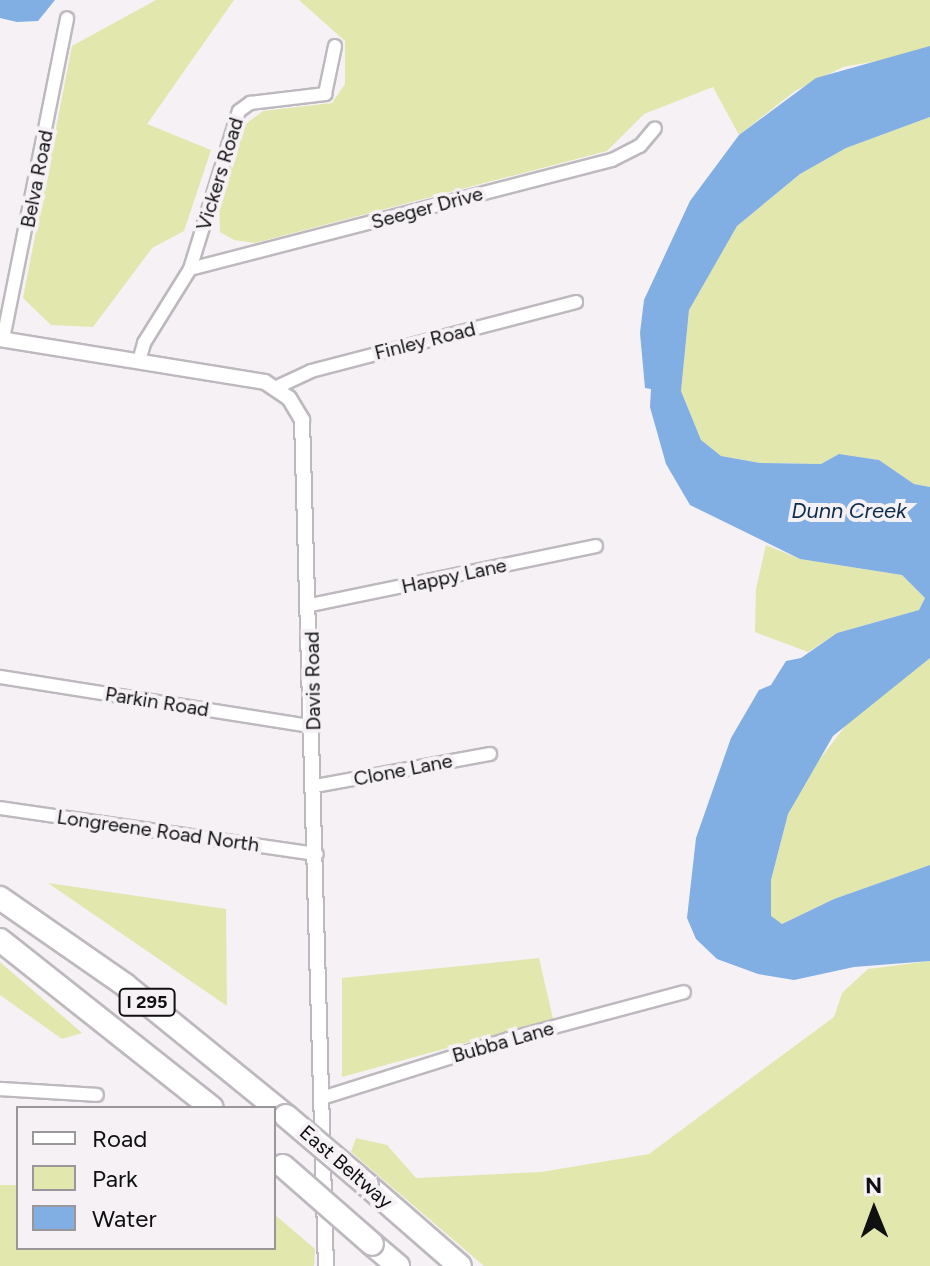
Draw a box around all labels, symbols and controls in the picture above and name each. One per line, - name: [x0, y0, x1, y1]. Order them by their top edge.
- street label: Vickers Road: [191, 115, 249, 233]
- street label: Belva Road: [16, 128, 58, 230]
- street label: Seeger Drive: [368, 182, 486, 234]
- street label: Finley Road: [372, 317, 478, 365]
- water label: Dunn Creek: [791, 498, 907, 524]
- street label: Happy Lane: [399, 553, 509, 599]
- street label: Davis Road: [300, 631, 326, 731]
- street label: Parkin Road: [103, 682, 211, 722]
- street label: Clone Lane: [352, 749, 454, 791]
- street label: Longreene Road North: [55, 805, 261, 857]
- road number: I 295: [117, 988, 177, 1016]
- street label: Bubba Lane: [449, 1016, 557, 1068]
- legend: [16, 1106, 276, 1250]
- street label: East Beltway: [295, 1120, 397, 1214]
- text: Road: [92, 1124, 147, 1153]
- text: Park: [92, 1164, 138, 1193]
- north arrow: [834, 1170, 914, 1250]
- text: N: [865, 1172, 882, 1199]
- text: Water: [92, 1204, 157, 1233]

